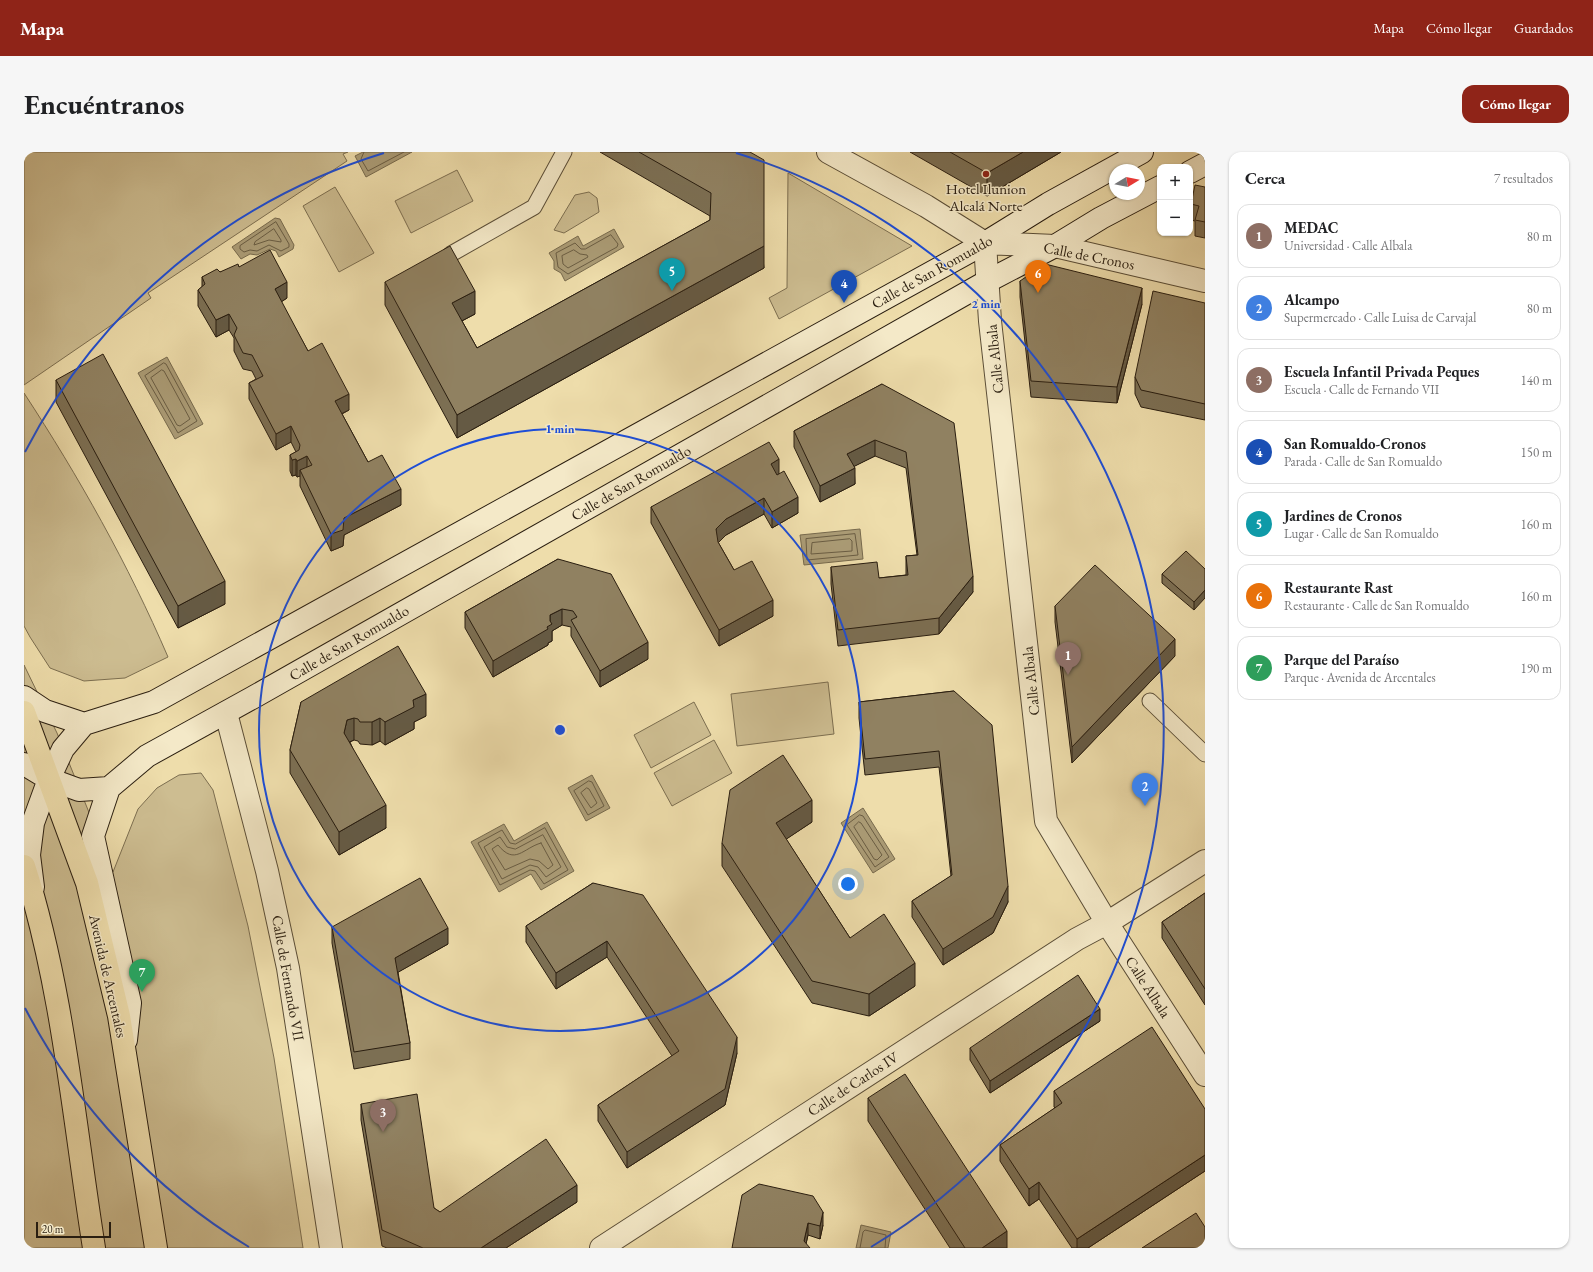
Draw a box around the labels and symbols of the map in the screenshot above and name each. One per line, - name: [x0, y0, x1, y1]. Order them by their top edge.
- north arrow: [1109, 164, 1145, 200]
- marker: Hotel Ilunion Alcalá Norte: [981, 169, 991, 179]
- place label: Hotel Ilunion Alcalá Norte: [946, 179, 1026, 215]
- street label: Calle de San Romualdo: [868, 230, 996, 313]
- street label: Calle de Cronos: [1042, 237, 1136, 274]
- pin: 5: [659, 258, 685, 291]
- pin: 6: [1025, 260, 1051, 293]
- pin: 4: [831, 270, 857, 303]
- text: 2 min: [971, 296, 1001, 312]
- street label: Calle Albala: [981, 323, 1008, 395]
- text: 1 min: [545, 421, 575, 437]
- street label: Calle de San Romualdo: [567, 441, 694, 525]
- street label: Calle de San Romualdo: [285, 601, 412, 685]
- pin: 1: [1055, 642, 1081, 675]
- street label: Calle Albala: [1017, 645, 1044, 717]
- centre of rings: [553, 723, 567, 737]
- pin: 2: [1132, 773, 1158, 806]
- your location: [838, 874, 858, 894]
- street label: Avenida de Arcentales: [85, 911, 132, 1040]
- street label: Calle de Fernando VII: [268, 914, 309, 1042]
- street label: Calle Albala: [1121, 952, 1175, 1021]
- pin: 7: [129, 959, 155, 992]
- street label: Calle de Carlos IV: [804, 1047, 903, 1120]
- pin: 3: [370, 1099, 396, 1132]
- scale bar: [36, 1220, 111, 1239]

